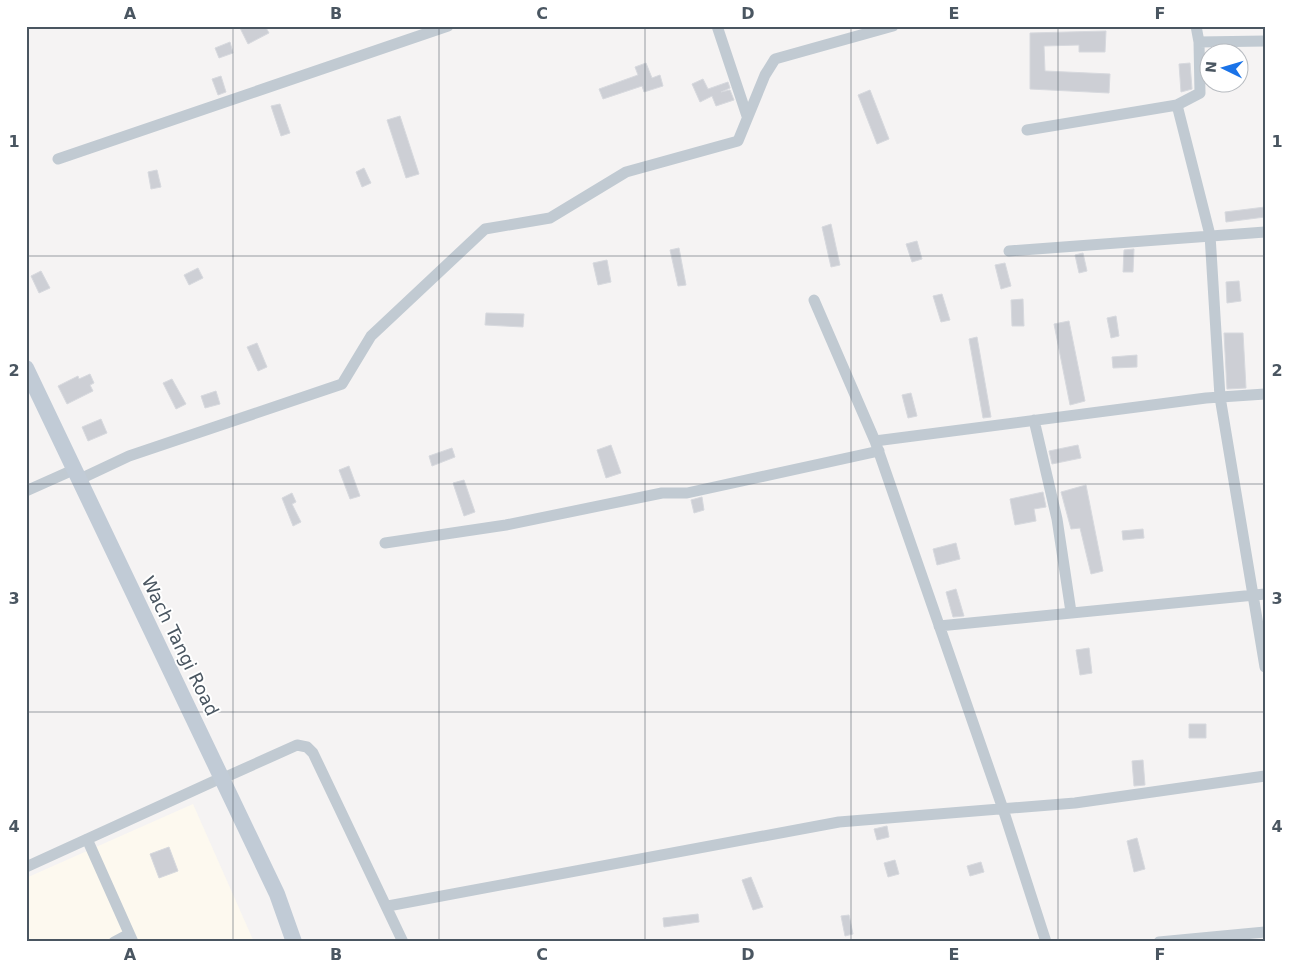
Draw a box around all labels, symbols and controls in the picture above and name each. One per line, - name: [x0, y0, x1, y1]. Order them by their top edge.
- text: A: [124, 4, 137, 23]
- text: B: [330, 4, 342, 23]
- text: C: [536, 4, 548, 23]
- text: D: [741, 4, 755, 23]
- text: E: [949, 4, 959, 23]
- text: F: [1155, 4, 1165, 23]
- north arrow: [1198, 42, 1248, 92]
- text: N: [1203, 60, 1220, 73]
- text: 1: [8, 132, 20, 151]
- text: 1: [1271, 132, 1283, 151]
- text: 2: [8, 361, 20, 380]
- text: 2: [1271, 361, 1283, 380]
- street label: Wach Tangi Road: [138, 573, 223, 719]
- text: 3: [8, 589, 20, 608]
- text: 3: [1271, 589, 1283, 608]
- text: 4: [8, 817, 20, 836]
- text: 4: [1271, 817, 1283, 836]
- text: A: [124, 945, 137, 964]
- text: B: [330, 945, 342, 964]
- text: C: [536, 945, 548, 964]
- text: D: [741, 945, 755, 964]
- text: E: [949, 945, 959, 964]
- text: F: [1155, 945, 1165, 964]

